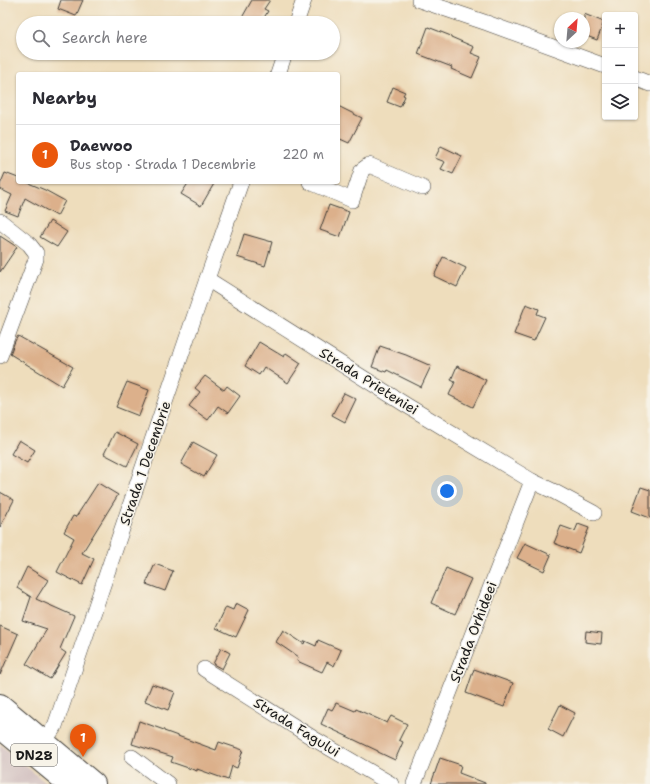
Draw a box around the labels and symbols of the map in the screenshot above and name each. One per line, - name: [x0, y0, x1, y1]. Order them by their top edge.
- north arrow: [554, 12, 590, 48]
- street label: Strada Prieteniei: [316, 343, 422, 419]
- street label: Strada 1 Decembrie: [115, 398, 175, 528]
- your location: [437, 481, 457, 501]
- street label: Strada Orhideei: [445, 579, 501, 685]
- street label: Strada Fagului: [250, 693, 344, 761]
- pin: 1: [70, 724, 96, 757]
- road number: DN28: [11, 744, 57, 766]

